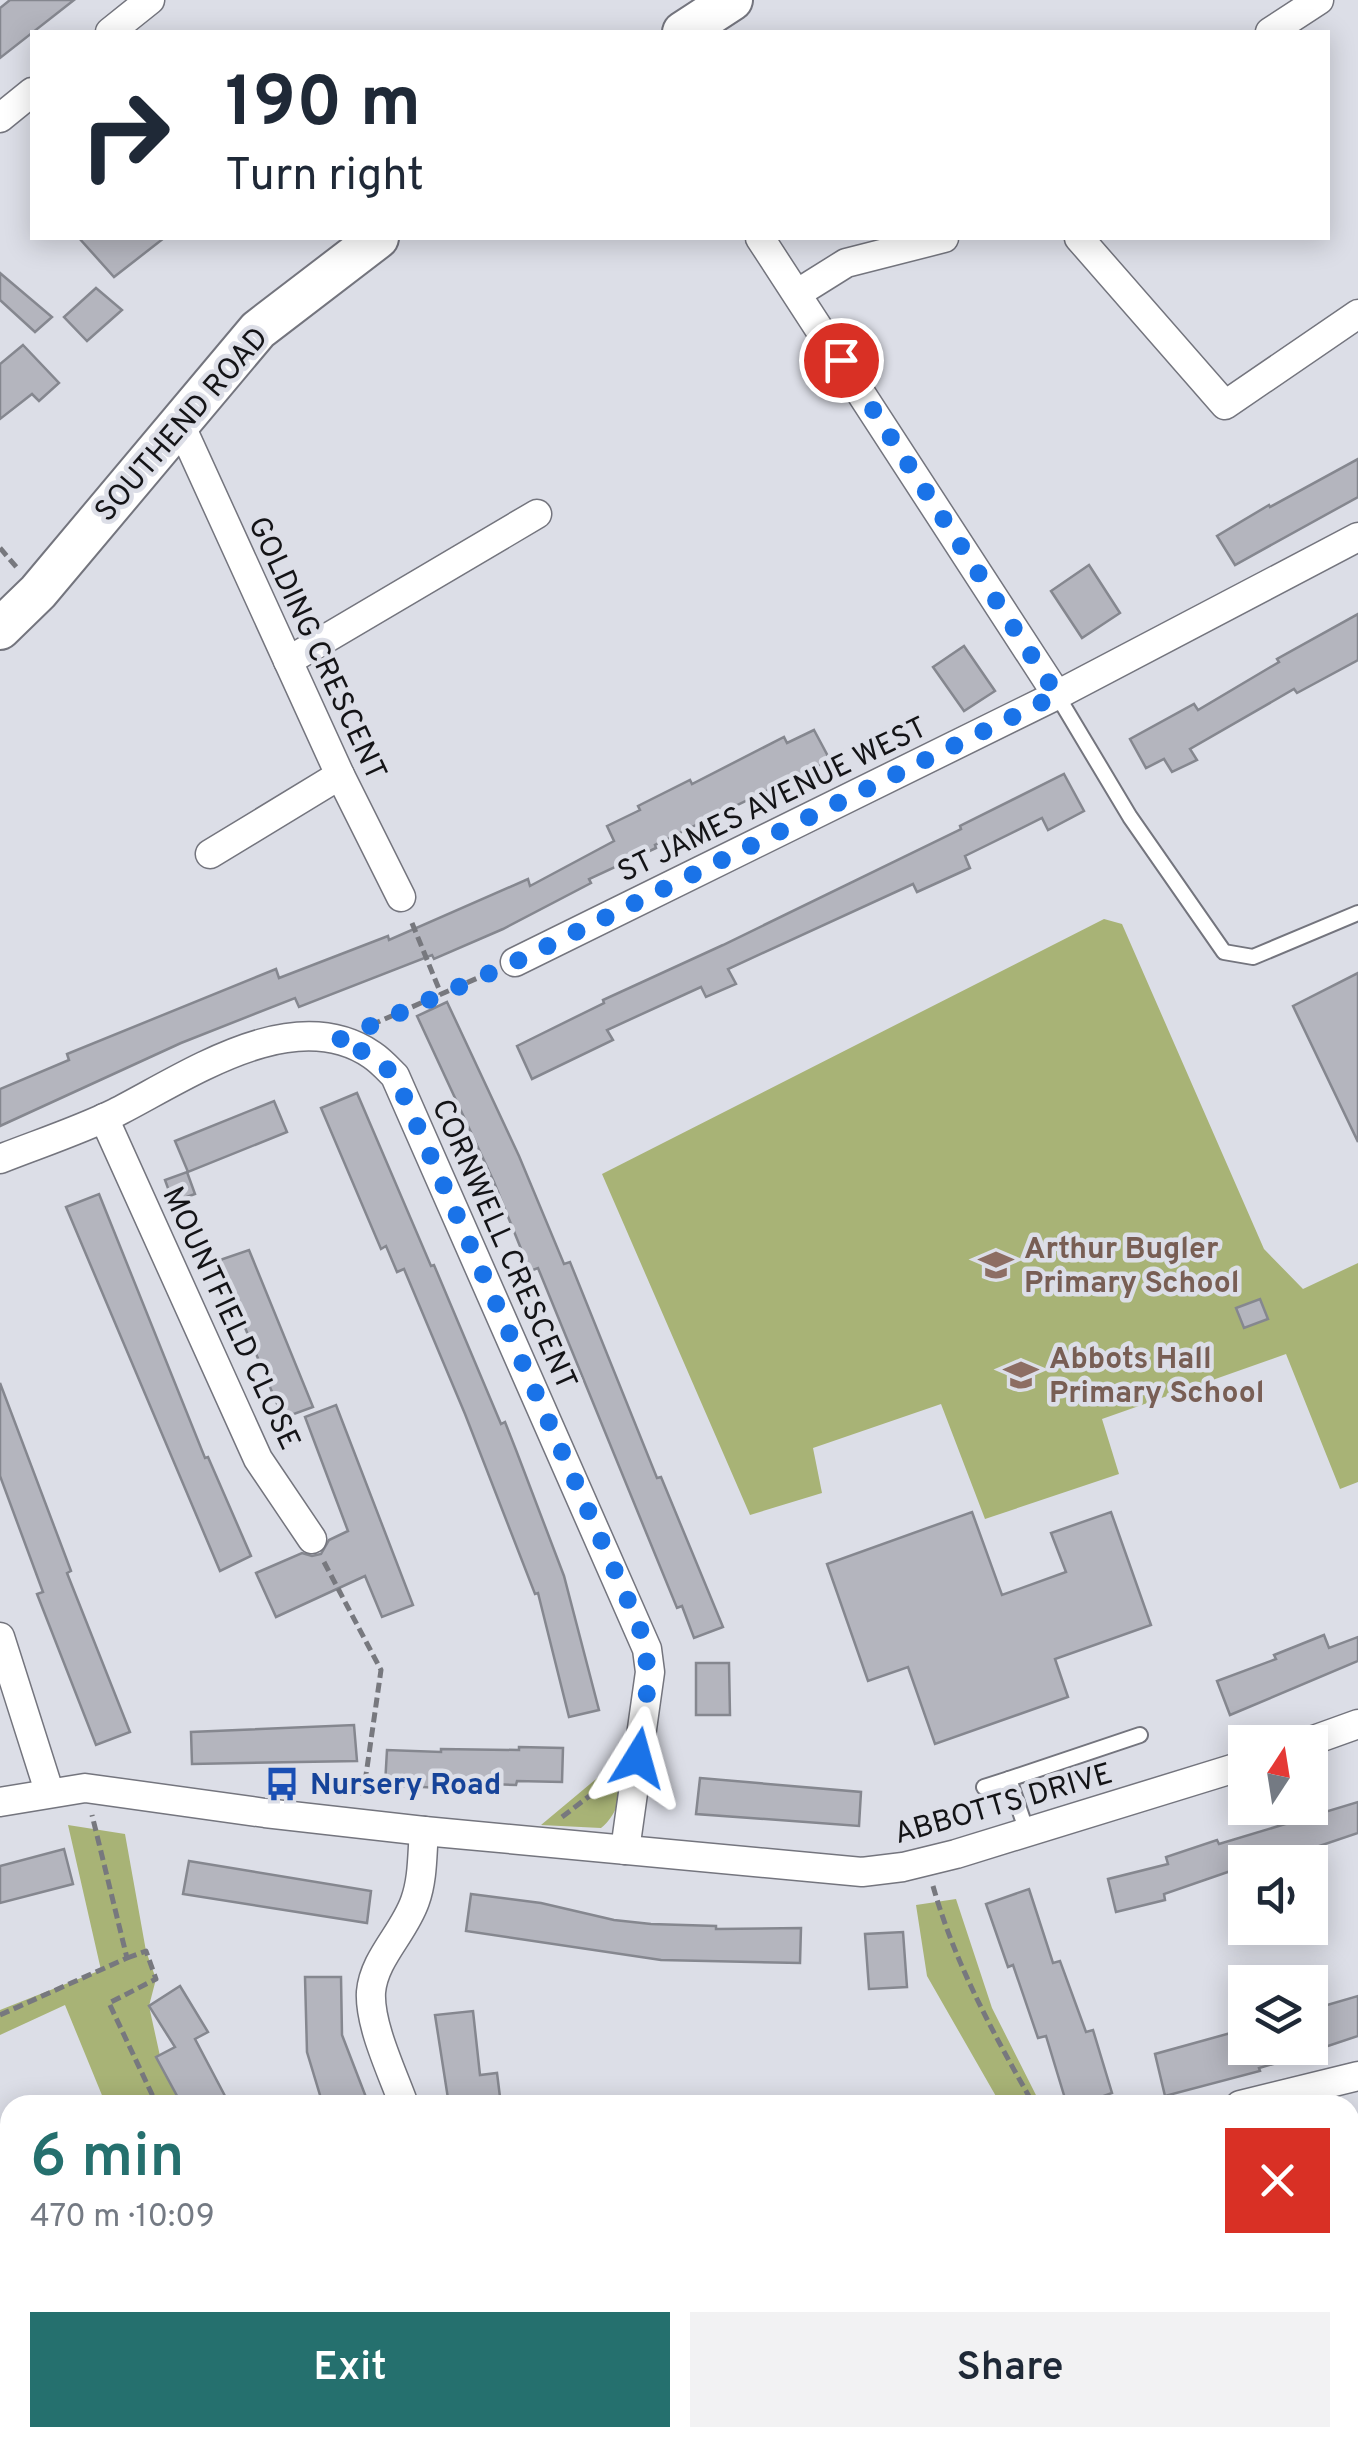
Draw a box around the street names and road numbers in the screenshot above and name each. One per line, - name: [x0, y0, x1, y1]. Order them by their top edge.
- street label: SOUTHEND ROAD: [88, 321, 278, 531]
- street label: GOLDING CRESCENT: [238, 511, 393, 787]
- street label: ST JAMES AVENUE WEST: [612, 710, 934, 892]
- street label: CORNWELL CRESCENT: [422, 1094, 584, 1396]
- street label: MOUNTFIELD CLOSE: [153, 1182, 307, 1457]
- street label: ABBOTTS DRIVE: [890, 1757, 1117, 1854]

